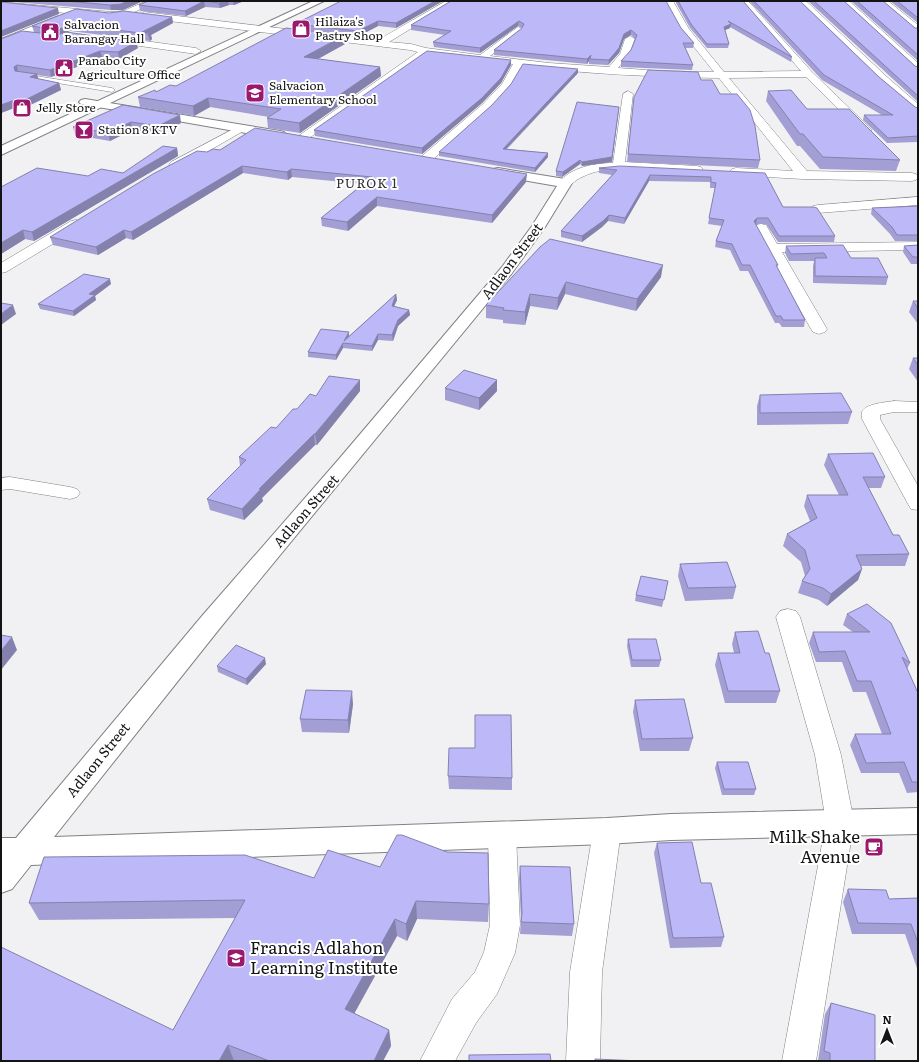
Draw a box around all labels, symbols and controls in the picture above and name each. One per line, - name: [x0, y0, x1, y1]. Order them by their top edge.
- place label: Hilaiza's Pastry Shop: [315, 12, 383, 44]
- place label: Salvacion Barangay Hall: [64, 15, 145, 47]
- shop icon: Hilaiza's Pastry Shop: [290, 18, 312, 40]
- public building icon: Salvacion Barangay Hall: [39, 21, 61, 43]
- place label: Panabo City Agriculture Office: [78, 51, 180, 83]
- public building icon: Panabo City Agriculture Office: [53, 57, 75, 79]
- place label: Salvacion Elementary School: [269, 76, 377, 108]
- school or university icon: Salvacion Elementary School: [244, 82, 266, 104]
- shop icon: Jelly Store: [11, 97, 33, 119]
- place label: Jelly Store: [36, 98, 96, 116]
- bar icon: Station 8 KTV: [73, 119, 95, 141]
- place label: Station 8 KTV: [98, 120, 178, 138]
- district label: PUROK 1: [336, 173, 398, 192]
- street label: Adlaon Street: [476, 218, 547, 303]
- street label: Adlaon Street: [268, 469, 343, 551]
- street label: Adlaon Street: [61, 717, 134, 801]
- place label: Milk Shake Avenue: [768, 823, 860, 868]
- cafe icon: Milk Shake Avenue: [863, 836, 885, 858]
- place label: Francis Adlahon Learning Institute: [250, 934, 398, 979]
- school or university icon: Francis Adlahon Learning Institute: [225, 947, 247, 969]
- north arrow: [867, 1010, 907, 1050]
- text: N: [882, 1011, 892, 1027]

